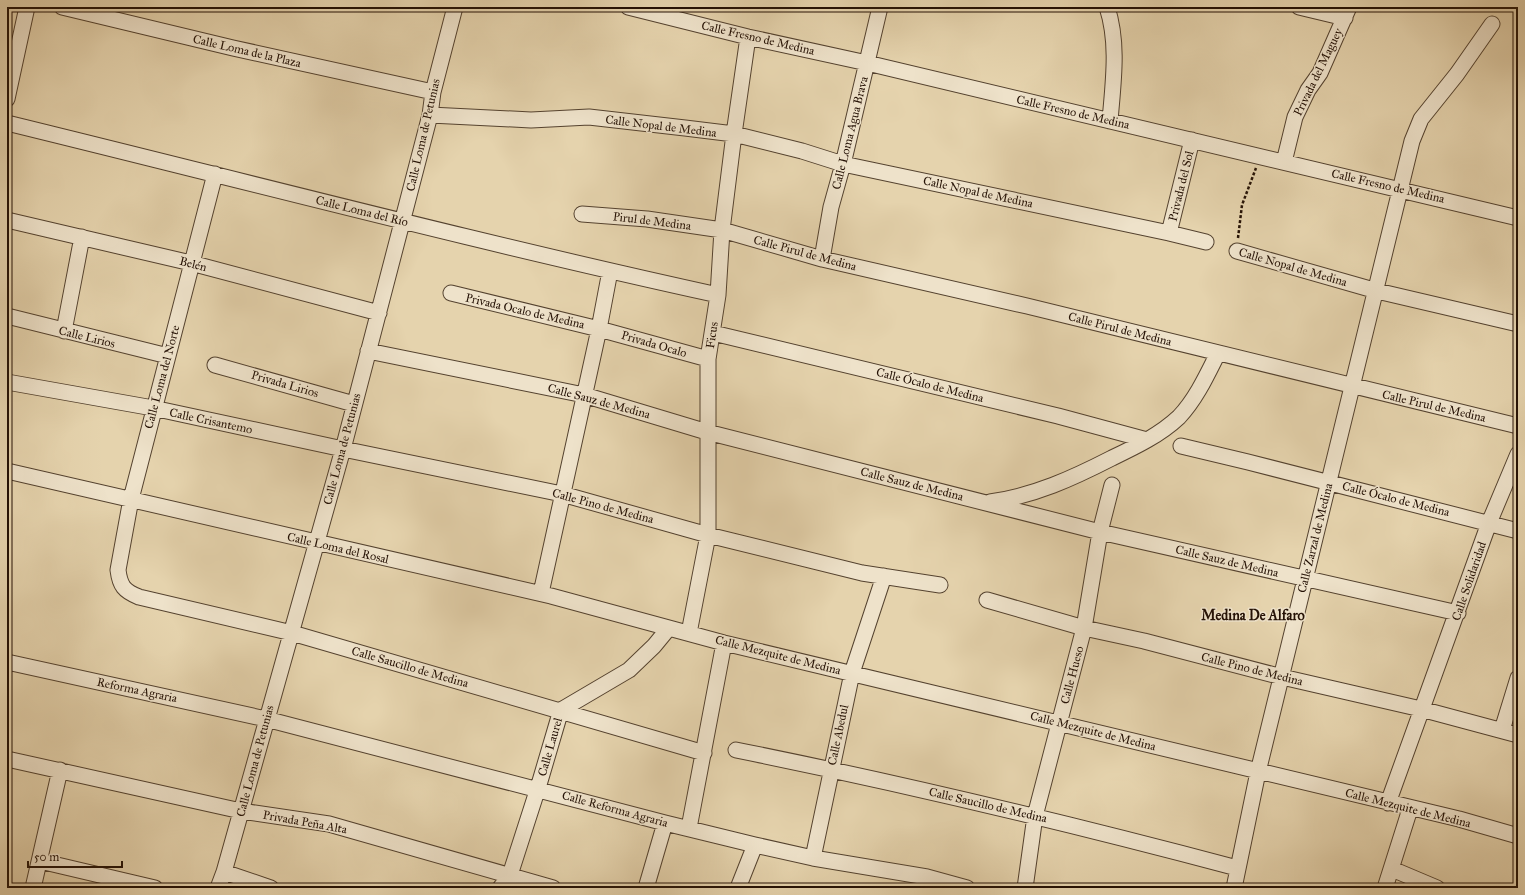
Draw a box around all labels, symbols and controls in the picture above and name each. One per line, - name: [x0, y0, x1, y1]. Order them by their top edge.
- street label: Calle Fresno de Medina: [700, 18, 817, 58]
- street label: Privada del Maguey: [1291, 25, 1346, 119]
- street label: Calle Loma de la Plaza: [192, 32, 303, 70]
- street label: Calle Loma Agua Brava: [829, 74, 872, 191]
- street label: Calle Loma de Petunias: [403, 77, 443, 193]
- street label: Calle Fresno de Medina: [1015, 92, 1132, 132]
- street label: Calle Nopal de Medina: [605, 112, 718, 140]
- street label: Privada del Sol: [1165, 149, 1197, 223]
- street label: Calle Fresno de Medina: [1330, 166, 1447, 206]
- street label: Calle Nopal de Medina: [922, 174, 1035, 211]
- street label: Calle Loma del Río: [314, 193, 410, 229]
- street label: Pirul de Medina: [612, 209, 693, 233]
- street label: Calle Pirul de Medina: [752, 233, 859, 274]
- street label: Calle Nopal de Medina: [1237, 245, 1350, 289]
- street label: Belén: [178, 254, 209, 274]
- street label: Privada Ocalo de Medina: [464, 290, 587, 332]
- street label: Calle Pirul de Medina: [1067, 309, 1174, 349]
- street label: Ficus: [703, 321, 721, 349]
- street label: Calle Lirios: [57, 323, 117, 351]
- street label: Calle Loma del Norte: [141, 324, 183, 430]
- street label: Privada Ocalo: [620, 328, 688, 360]
- street label: Calle Ócalo de Medina: [875, 363, 987, 405]
- street label: Privada Lirios: [250, 368, 320, 400]
- street label: Calle Sauz de Medina: [546, 381, 653, 422]
- street label: Calle Pirul de Medina: [1381, 387, 1488, 425]
- street label: Calle Loma de Petunias: [320, 392, 364, 506]
- street label: Calle Crisantemo: [168, 405, 254, 437]
- street label: Calle Sauz de Medina: [859, 464, 966, 504]
- street label: Calle Ócalo de Medina: [1341, 477, 1453, 519]
- street label: Calle Zarzal de Medina: [1295, 481, 1336, 594]
- street label: Calle Pino de Medina: [551, 486, 656, 527]
- street label: Calle Loma del Rosal: [286, 529, 391, 567]
- street label: Calle Solidaridad: [1449, 540, 1489, 622]
- street label: Calle Sauz de Medina: [1174, 542, 1281, 580]
- district label: Medina De Alfaro: [1201, 607, 1305, 624]
- street label: Calle Mezquite de Medina: [713, 633, 843, 679]
- street label: Calle Saucillo de Medina: [350, 644, 471, 691]
- street label: Calle Hueso: [1058, 644, 1086, 706]
- street label: Calle Pino de Medina: [1200, 650, 1305, 689]
- street label: Reforma Agraria: [95, 675, 179, 707]
- street label: Calle Abedul: [825, 703, 851, 767]
- street label: Calle Loma de Petunias: [233, 704, 277, 818]
- street label: Calle Mezquite de Medina: [1028, 709, 1158, 755]
- street label: Calle Laurel: [535, 715, 565, 778]
- street label: Calle Saucillo de Medina: [928, 785, 1049, 826]
- street label: Calle Mezquite de Medina: [1343, 786, 1473, 832]
- street label: Calle Reforma Agraria: [560, 788, 670, 831]
- street label: Privada Peña Alta: [262, 808, 349, 836]
- scale bar: [28, 843, 122, 869]
- text: 50 m: [34, 850, 59, 864]

